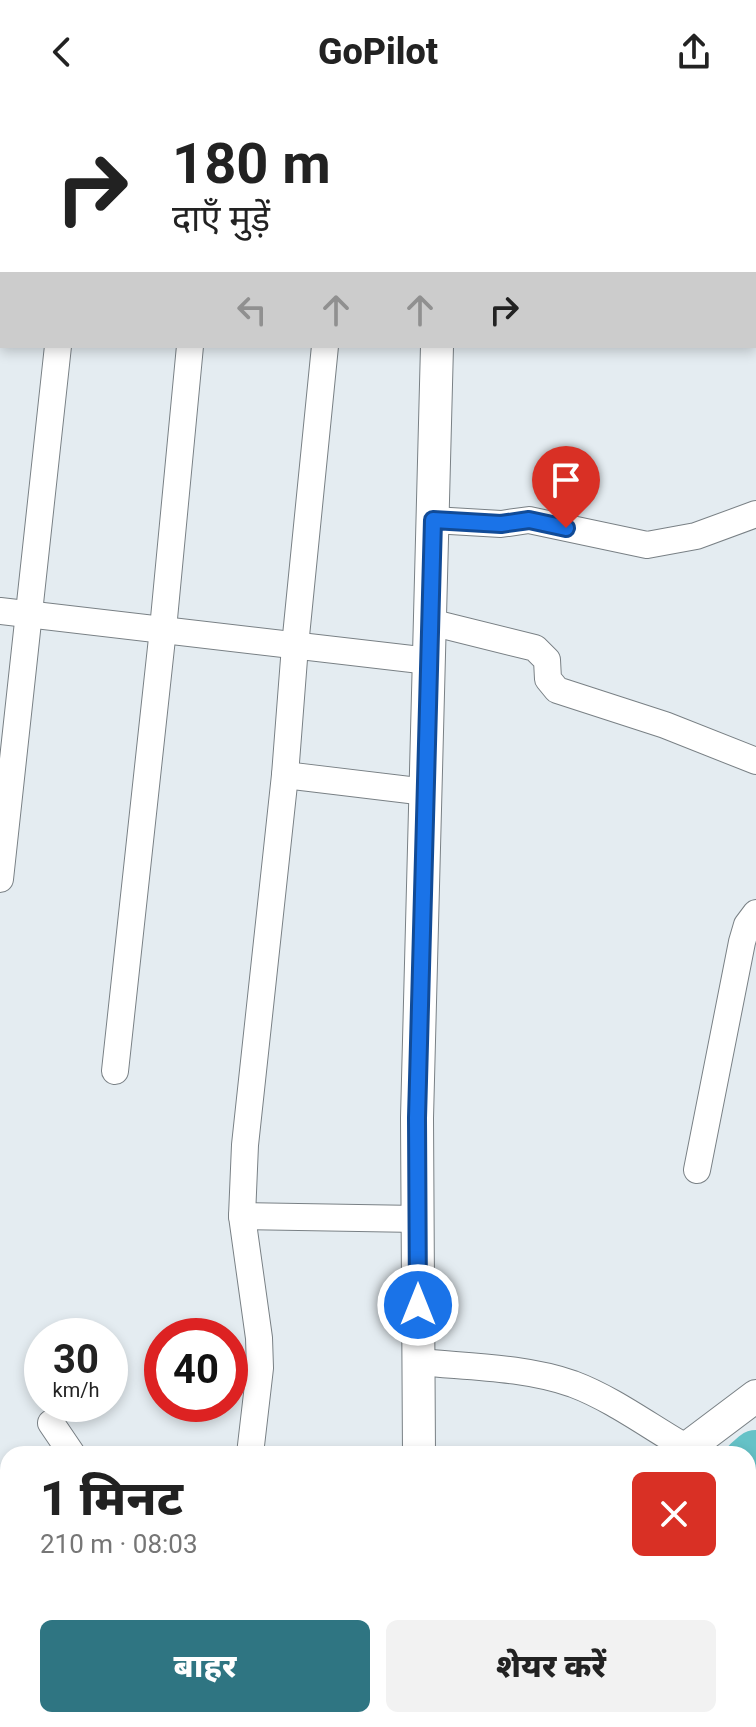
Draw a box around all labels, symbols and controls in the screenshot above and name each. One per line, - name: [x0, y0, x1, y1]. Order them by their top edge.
- icon: back: [40, 30, 84, 74]
- icon: share: [672, 30, 716, 74]
- text: GoPilot: [318, 31, 438, 73]
- text: 180 m: [172, 131, 331, 197]
- icon: right: [40, 136, 144, 240]
- text: दाएँ मुड़ें: [172, 198, 270, 240]
- icon: left: [230, 288, 274, 332]
- icon: ahead: [314, 288, 358, 332]
- icon: ahead: [398, 288, 442, 332]
- icon: right: [482, 288, 526, 332]
- pin: [532, 446, 600, 528]
- icon: arrive: [544, 458, 588, 502]
- position arrow: [376, 1263, 460, 1347]
- speed limit sign: 40: [144, 1318, 248, 1422]
- text: 30: [53, 1336, 99, 1383]
- text: km/h: [53, 1378, 99, 1402]
- text: 1 मिनट: [40, 1470, 183, 1527]
- button: close: [632, 1472, 716, 1556]
- text: 210 m · 08:03: [40, 1529, 198, 1559]
- button: बाहर: [40, 1620, 370, 1712]
- button: शेयर करें: [386, 1620, 716, 1712]

